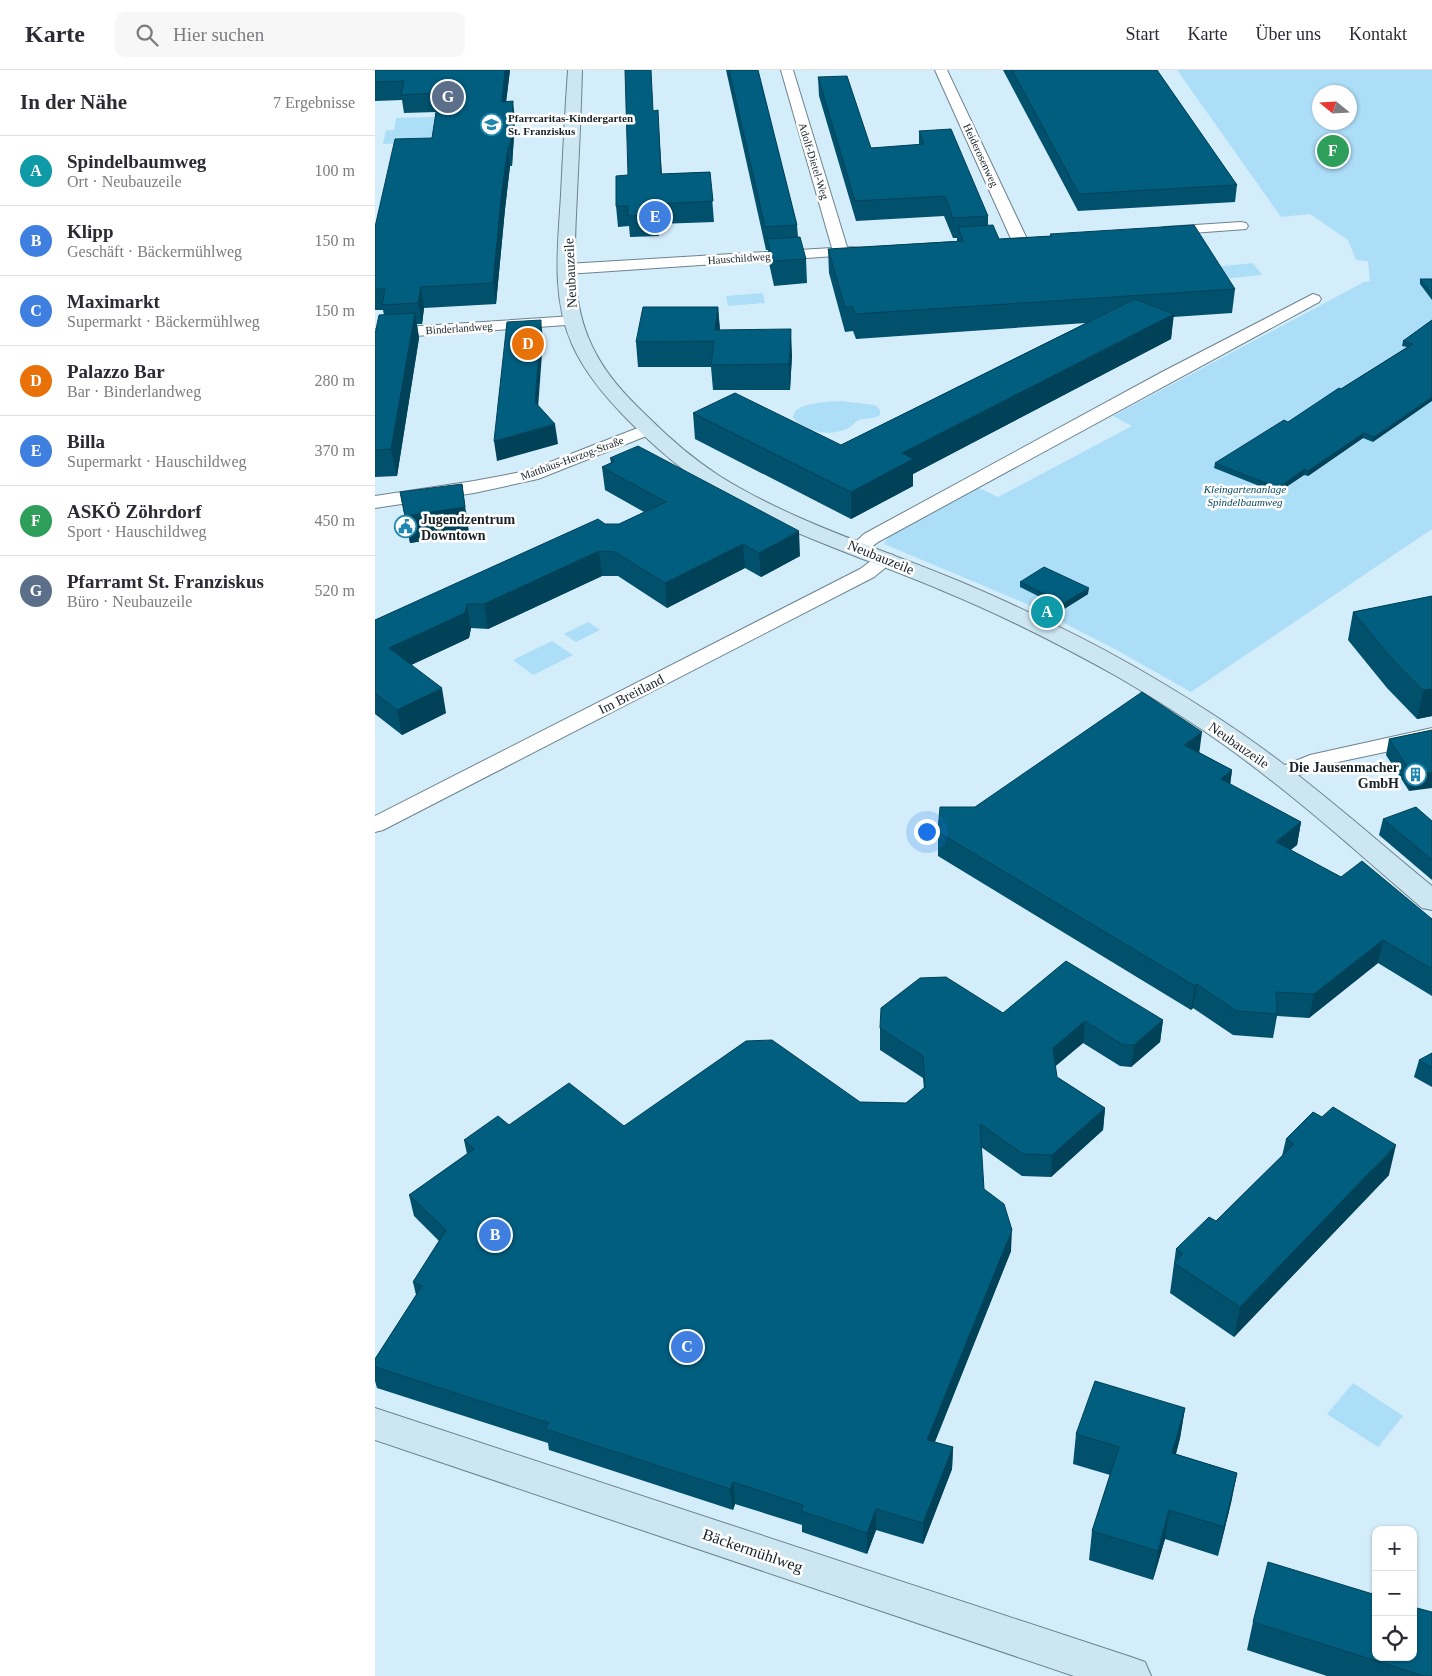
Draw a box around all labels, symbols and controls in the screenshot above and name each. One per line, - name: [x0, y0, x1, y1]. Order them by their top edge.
- search box: [115, 12, 465, 57]
- text: Karte: [25, 21, 85, 47]
- icon: search: [133, 21, 161, 49]
- text: Hier suchen: [173, 24, 264, 45]
- text: Start: [1126, 24, 1160, 44]
- text: Karte: [1188, 24, 1228, 44]
- text: Über uns: [1256, 24, 1321, 44]
- text: Kontakt: [1349, 24, 1407, 44]
- pin: G: [432, 78, 464, 116]
- north arrow: [1312, 85, 1357, 130]
- text: In der Nähe: [20, 90, 127, 114]
- text: 7 Ergebnisse: [273, 94, 355, 111]
- school or university icon: Pfarrcaritas-Kindergarten St. Franziskus: [480, 112, 504, 136]
- place label: Pfarrcaritas-Kindergarten St. Franziskus: [508, 112, 633, 137]
- street label: Adolf-Dietel-Weg: [797, 121, 832, 201]
- street label: Heiderosenweg: [961, 121, 1001, 189]
- pin: F: [1317, 132, 1349, 170]
- text: Spindelbaumweg: [67, 151, 206, 172]
- text: A: [30, 162, 42, 179]
- text: 100 m: [315, 162, 355, 179]
- text: Ort · Neubauzeile: [67, 173, 182, 190]
- pin: E: [639, 198, 671, 236]
- text: Klipp: [67, 221, 113, 242]
- text: B: [31, 232, 41, 249]
- text: 150 m: [315, 232, 355, 249]
- street label: Neubauzeile: [561, 238, 580, 308]
- text: Geschäft · Bäckermühlweg: [67, 243, 242, 260]
- street label: Hauschildweg: [707, 250, 771, 266]
- text: Maximarkt: [67, 291, 160, 312]
- text: C: [30, 302, 42, 319]
- text: 150 m: [315, 302, 355, 319]
- text: Supermarkt · Bäckermühlweg: [67, 313, 260, 330]
- street label: Binderlandweg: [425, 320, 493, 336]
- pin: D: [512, 325, 544, 363]
- text: Palazzo Bar: [67, 361, 165, 382]
- text: D: [30, 372, 42, 389]
- text: 280 m: [315, 372, 355, 389]
- text: Bar · Binderlandweg: [67, 383, 201, 400]
- text: Billa: [67, 431, 105, 452]
- street label: Matthäus-Herzog-Straße: [519, 434, 625, 482]
- text: E: [31, 442, 41, 459]
- text: 370 m: [315, 442, 355, 459]
- text: Supermarkt · Hauschildweg: [67, 453, 247, 470]
- park label: Kleingartenanlage Spindelbaumweg: [1203, 483, 1286, 508]
- text: ASKÖ Zöhrdorf: [67, 501, 202, 522]
- text: F: [31, 512, 41, 529]
- text: 450 m: [315, 512, 355, 529]
- place label: Jugendzentrum Downtown: [421, 512, 515, 543]
- public building icon: Jugendzentrum Downtown: [393, 515, 417, 539]
- text: Sport · Hauschildweg: [67, 523, 207, 540]
- street label: Neubauzeile: [846, 537, 916, 578]
- text: Pfarramt St. Franziskus: [67, 571, 264, 592]
- text: G: [30, 582, 42, 599]
- text: 520 m: [315, 582, 355, 599]
- text: Büro · Neubauzeile: [67, 593, 192, 610]
- pin: A: [1031, 593, 1063, 631]
- street label: Im Breitland: [596, 672, 666, 717]
- street label: Neubauzeile: [1206, 719, 1272, 772]
- place label: Die Jausenmacher GmbH: [1289, 760, 1399, 791]
- building icon: Die Jausenmacher GmbH: [1403, 763, 1427, 787]
- your location: [914, 819, 940, 845]
- pin: B: [479, 1216, 511, 1254]
- pin: C: [671, 1328, 703, 1366]
- street label: Bäckermühlweg: [700, 1525, 805, 1577]
- map controls: [1372, 1526, 1417, 1661]
- button: +: [1372, 1526, 1417, 1571]
- button: −: [1372, 1571, 1417, 1616]
- button: locate: [1372, 1616, 1417, 1661]

